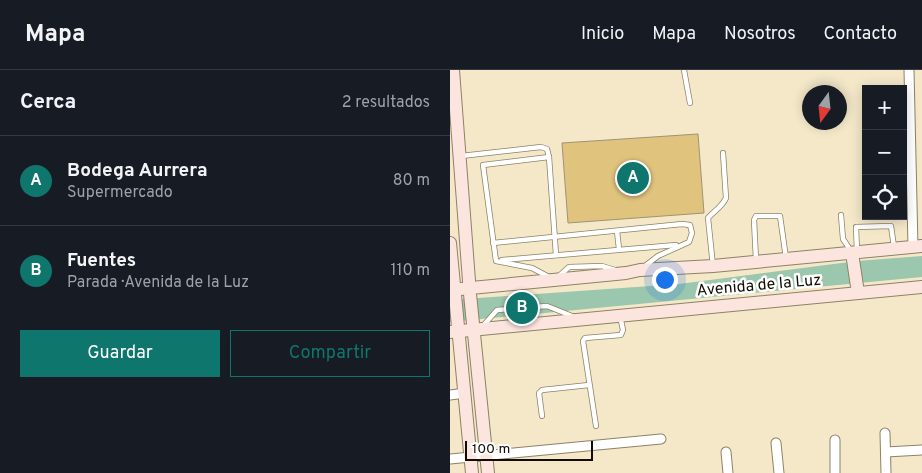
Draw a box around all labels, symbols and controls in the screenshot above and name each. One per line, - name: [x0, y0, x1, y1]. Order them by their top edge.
- text: Mapa: [25, 20, 85, 50]
- text: Inicio: [581, 23, 624, 46]
- text: Mapa: [652, 23, 696, 46]
- text: Nosotros: [724, 23, 796, 46]
- text: Contacto: [824, 23, 897, 46]
- north arrow: [802, 85, 847, 130]
- map controls: [862, 85, 907, 220]
- button: +: [862, 85, 907, 130]
- text: Cerca: [20, 89, 76, 116]
- text: 2 resultados: [342, 93, 430, 113]
- button: −: [862, 130, 907, 175]
- text: Bodega Aurrera: [67, 159, 208, 183]
- pin: A: [617, 159, 649, 197]
- text: A: [30, 171, 42, 191]
- text: 80 m: [393, 171, 430, 191]
- button: locate: [862, 175, 907, 220]
- text: Supermercado: [67, 183, 173, 203]
- text: Fuentes: [67, 249, 136, 273]
- text: B: [30, 261, 42, 281]
- text: 110 m: [390, 261, 430, 281]
- your location: [652, 267, 678, 293]
- street label: Avenida de la Luz: [696, 271, 822, 301]
- text: Parada · Avenida de la Luz: [67, 273, 249, 293]
- pin: B: [506, 289, 538, 327]
- button: Guardar: [20, 330, 220, 377]
- button: Compartir: [230, 330, 430, 377]
- scale bar: [465, 438, 592, 461]
- text: 100 m: [472, 441, 510, 458]

